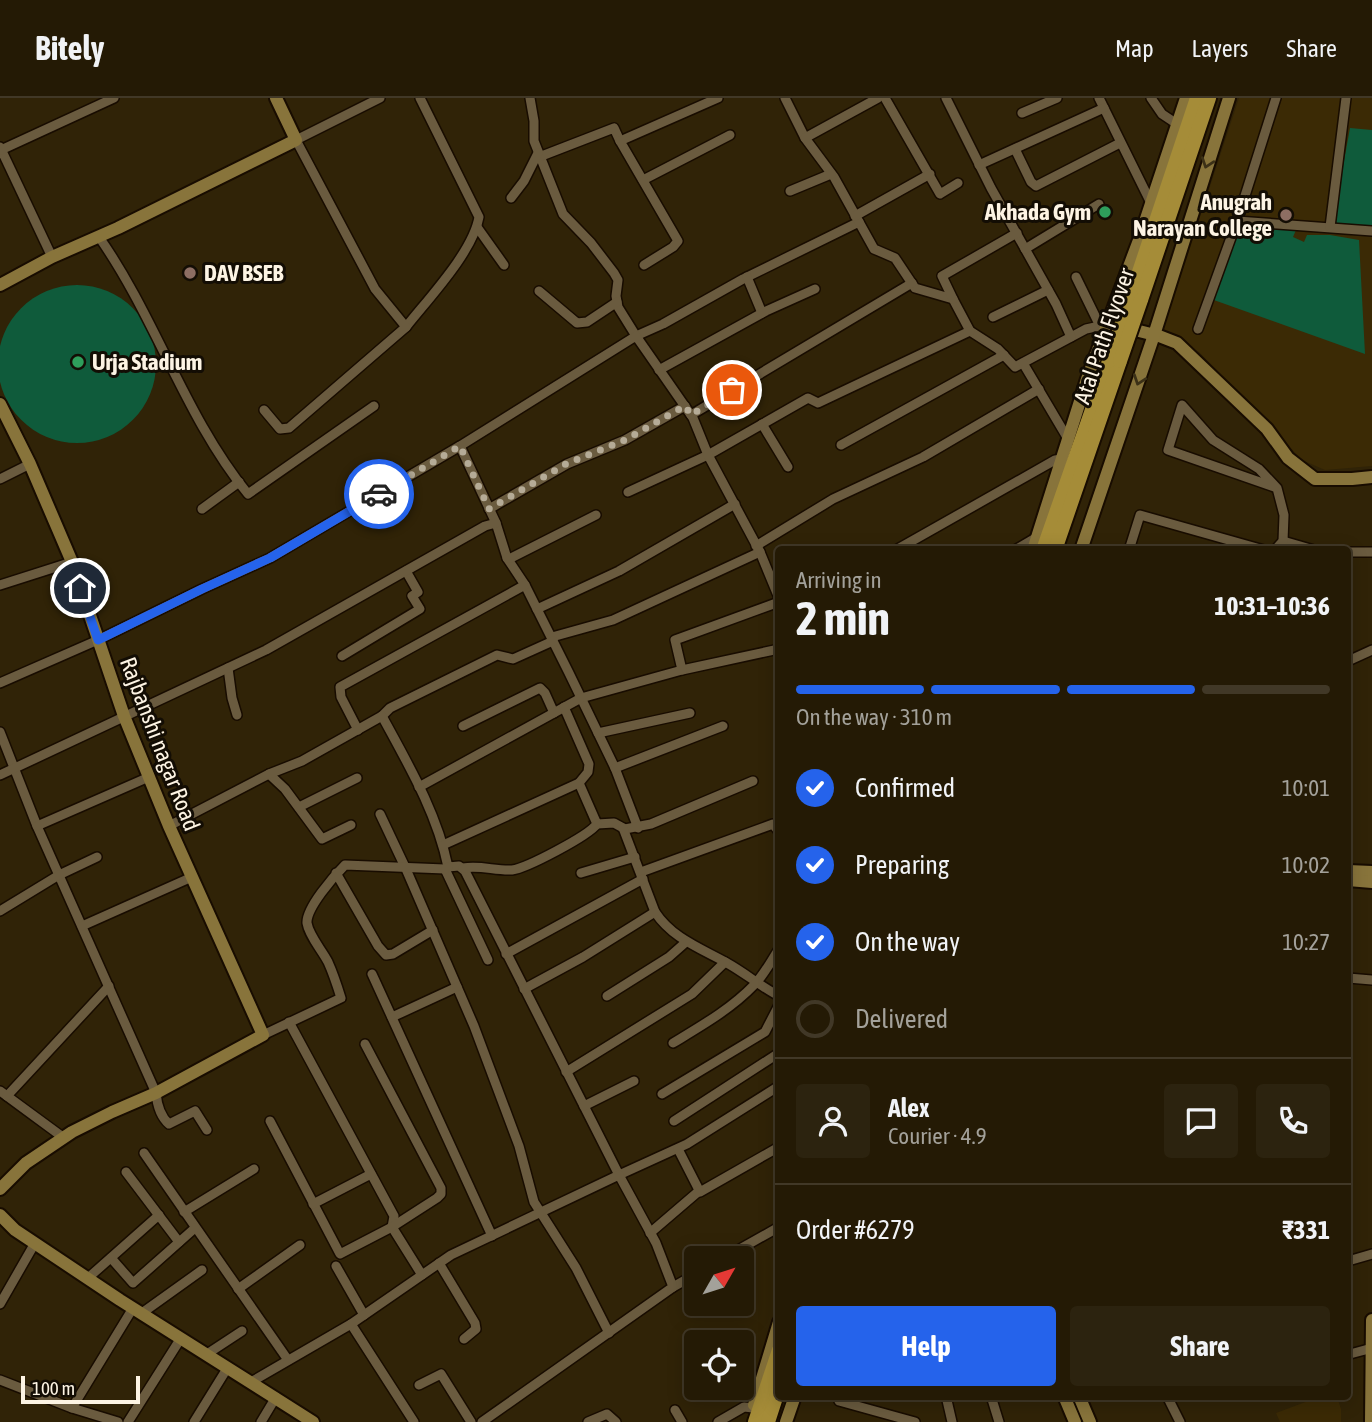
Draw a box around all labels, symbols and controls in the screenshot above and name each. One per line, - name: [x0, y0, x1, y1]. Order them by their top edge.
- text: Bitely: [35, 29, 104, 67]
- text: Map: [1115, 35, 1154, 62]
- text: Layers: [1192, 35, 1248, 62]
- text: Share: [1286, 35, 1337, 62]
- one-way arrow: [1201, 156, 1215, 168]
- place label: Anugrah Narayan College: [1133, 189, 1272, 241]
- place label: Akhada Gym: [984, 199, 1091, 225]
- marker: Akhada Gym: [1097, 204, 1113, 220]
- marker: Anugrah Narayan College: [1278, 207, 1294, 223]
- place label: DAV BSEB: [204, 260, 283, 286]
- street label: Atal Path Flyover: [1069, 264, 1140, 407]
- marker: DAV BSEB: [182, 265, 198, 281]
- place label: Urja Stadium: [92, 349, 202, 375]
- marker: Urja Stadium: [70, 354, 86, 370]
- pin: [702, 360, 762, 420]
- icon: bag: [713, 371, 751, 409]
- one-way arrow: [1133, 373, 1147, 385]
- courier: [344, 459, 414, 529]
- icon: car: [360, 475, 398, 513]
- pin: [50, 558, 110, 618]
- text: Arriving in: [796, 567, 882, 593]
- icon: home: [61, 569, 99, 607]
- text: 10:31–10:36: [1214, 591, 1330, 621]
- text: 2 min: [796, 592, 890, 645]
- street label: Rajbanshi nagar Road: [115, 654, 205, 834]
- text: On the way · 310 m: [796, 704, 952, 730]
- icon: check: [796, 769, 834, 807]
- text: Confirmed: [855, 773, 955, 803]
- text: 10:01: [1282, 775, 1330, 801]
- icon: check: [796, 846, 834, 884]
- text: Preparing: [855, 850, 949, 880]
- text: 10:02: [1282, 852, 1330, 878]
- icon: check: [796, 923, 834, 961]
- text: On the way: [855, 927, 960, 957]
- text: 10:27: [1282, 929, 1330, 955]
- text: Delivered: [855, 1004, 948, 1034]
- button: person: [796, 1084, 870, 1158]
- button: chat: [1164, 1084, 1238, 1158]
- button: phone: [1256, 1084, 1330, 1158]
- text: Alex: [888, 1093, 929, 1123]
- text: Courier · 4.9: [888, 1123, 987, 1149]
- text: Order #6279: [796, 1215, 915, 1245]
- text: ₹331: [1282, 1215, 1330, 1245]
- north arrow: [684, 1246, 754, 1316]
- map controls: [684, 1246, 754, 1400]
- button: Help: [796, 1306, 1056, 1386]
- button: Share: [1070, 1306, 1330, 1386]
- button: locate: [684, 1330, 754, 1400]
- scale bar: [21, 1373, 140, 1405]
- text: 100 m: [32, 1377, 75, 1399]

